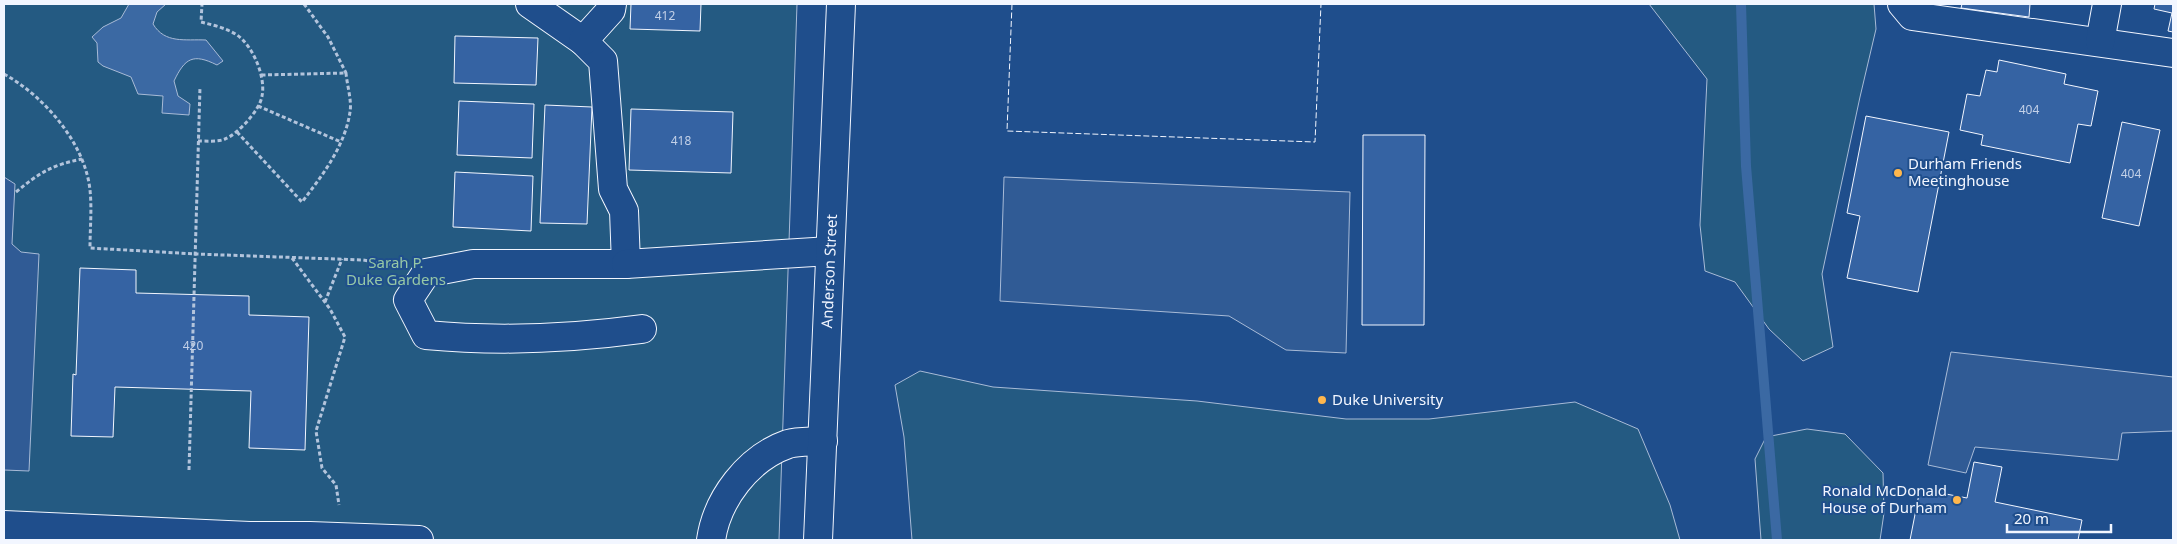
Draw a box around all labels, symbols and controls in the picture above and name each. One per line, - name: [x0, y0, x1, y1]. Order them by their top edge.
- house number: 412: [655, 7, 675, 24]
- house number: 404: [2019, 101, 2039, 118]
- house number: 418: [671, 132, 691, 149]
- place label: Durham Friends Meetinghouse: [1908, 153, 2022, 190]
- house number: 404: [2121, 165, 2141, 182]
- marker: Durham Friends Meetinghouse: [1892, 167, 1904, 179]
- street label: Anderson Street: [816, 213, 841, 329]
- park label: Sarah P. Duke Gardens: [346, 252, 446, 289]
- house number: 420: [183, 337, 203, 354]
- place label: Duke University: [1332, 389, 1443, 409]
- marker: Duke University: [1316, 394, 1328, 406]
- place label: Ronald McDonald House of Durham: [1822, 480, 1947, 517]
- marker: Ronald McDonald House of Durham: [1951, 494, 1963, 506]
- scale bar: [2007, 502, 2111, 534]
- text: 20 m: [2014, 508, 2049, 528]

